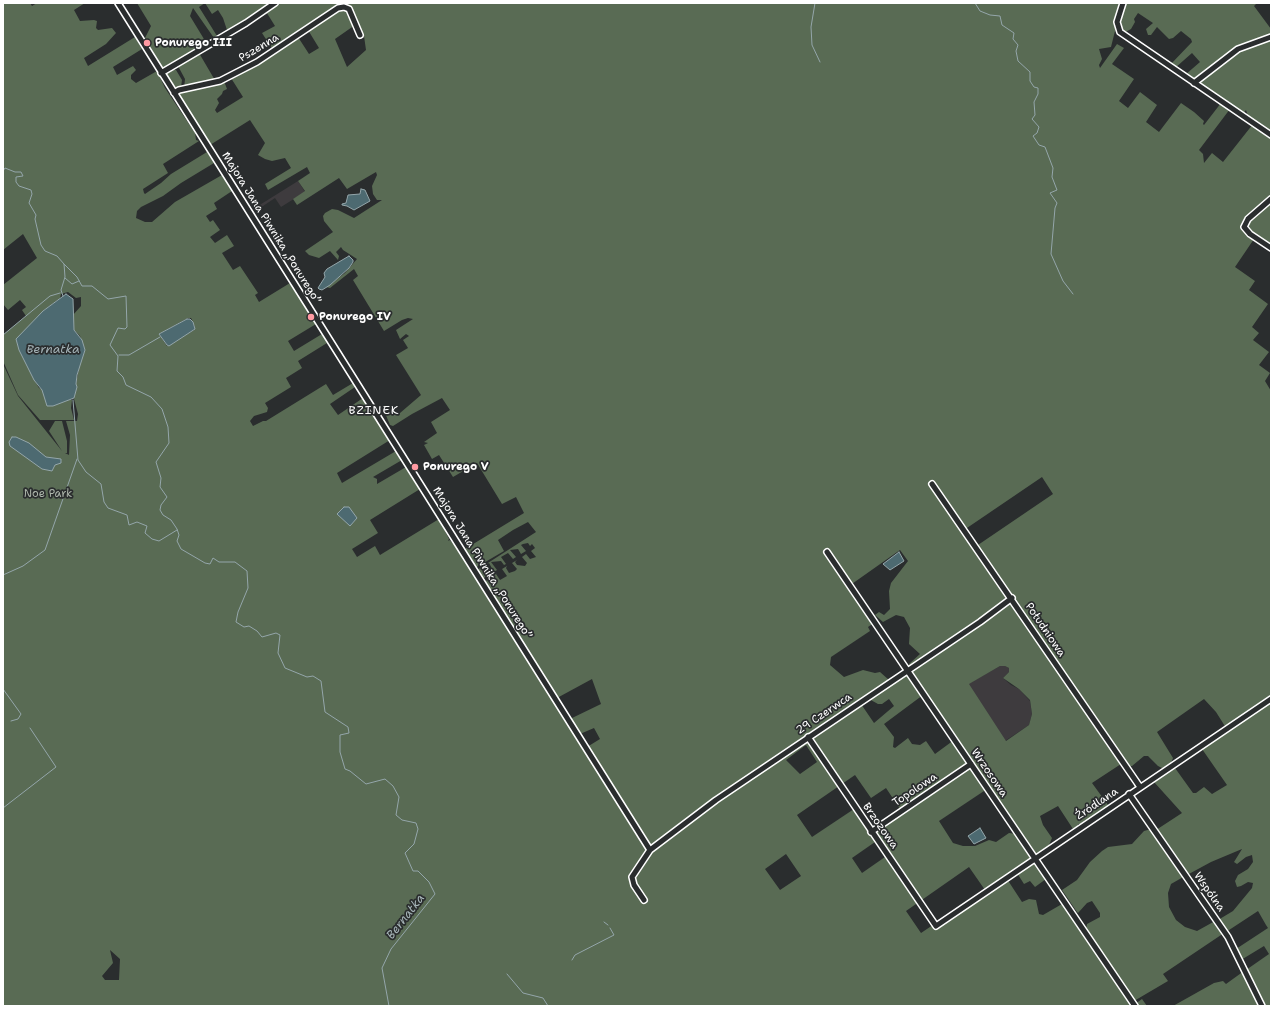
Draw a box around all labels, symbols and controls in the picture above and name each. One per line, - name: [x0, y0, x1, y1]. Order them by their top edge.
- street label: Pszenna: [237, 31, 281, 65]
- place label: Ponurego III: [155, 36, 232, 50]
- marker: Ponurego III: [142, 38, 152, 48]
- street label: Majora Jana Piwnika „Ponurego”: [219, 150, 323, 306]
- place label: Ponurego IV: [319, 310, 391, 324]
- marker: Ponurego IV: [306, 312, 316, 322]
- water label: Bernatka: [26, 343, 80, 357]
- district label: BZINEK: [348, 404, 400, 418]
- place label: Ponurego V: [423, 460, 489, 474]
- marker: Ponurego V: [410, 462, 420, 472]
- street label: Majora Jana Piwnika „Ponurego”: [430, 485, 534, 641]
- park label: Noe Park: [24, 487, 72, 501]
- street label: Południowa: [1022, 601, 1068, 659]
- street label: 29 Czerwca: [794, 691, 854, 737]
- street label: Wrzosowa: [968, 746, 1010, 800]
- street label: Topolowa: [890, 770, 940, 810]
- street label: Źródlana: [1073, 785, 1121, 823]
- street label: Brzozowa: [859, 801, 901, 851]
- street label: Wspólna: [1191, 870, 1227, 914]
- water label: Bernatka: [384, 892, 428, 942]

